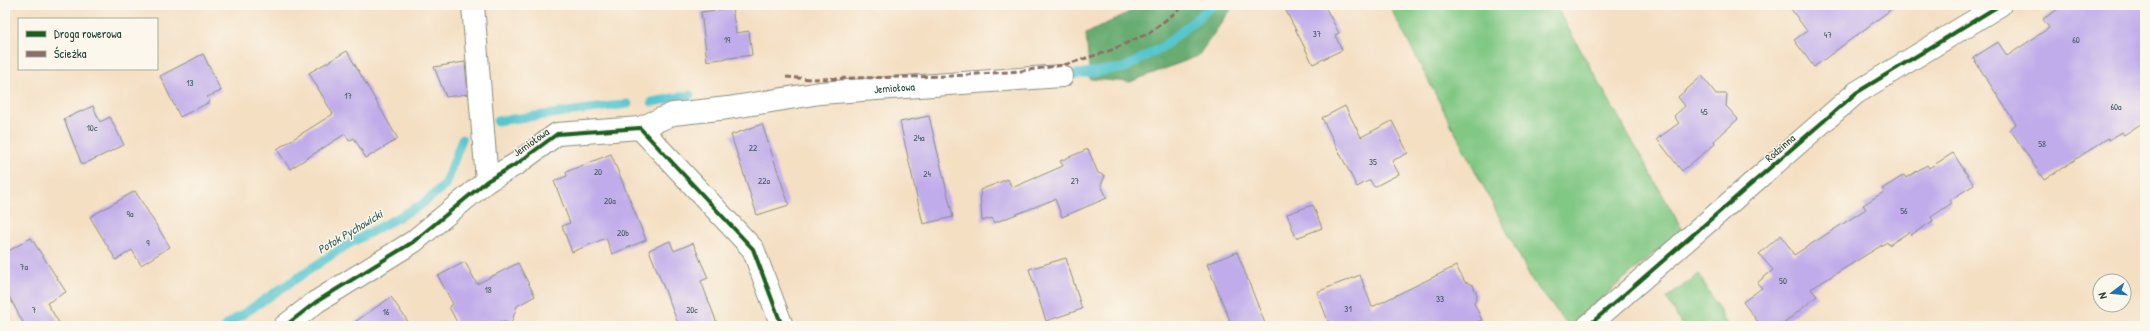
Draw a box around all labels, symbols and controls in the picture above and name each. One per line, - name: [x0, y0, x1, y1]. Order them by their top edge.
- legend: [18, 18, 158, 70]
- text: Droga rowerowa: [54, 25, 122, 42]
- house number: 37: [1313, 28, 1322, 40]
- house number: 47: [1824, 29, 1832, 41]
- house number: 19: [724, 34, 731, 46]
- house number: 60: [2072, 34, 2080, 46]
- text: Ścieżka: [54, 45, 87, 62]
- house number: 13: [186, 77, 194, 89]
- street label: Jemiołowa: [874, 79, 916, 96]
- house number: 17: [344, 90, 352, 102]
- house number: 60a: [2110, 101, 2122, 113]
- house number: 45: [1700, 106, 1708, 118]
- house number: 10c: [87, 122, 98, 134]
- street label: Jemiołowa: [510, 124, 552, 159]
- street label: Rodzinna: [1762, 131, 1798, 165]
- house number: 24a: [913, 132, 925, 144]
- house number: 58: [2038, 138, 2046, 150]
- house number: 22: [749, 142, 758, 154]
- house number: 35: [1369, 156, 1377, 168]
- house number: 20: [594, 166, 602, 178]
- house number: 24: [923, 168, 931, 180]
- house number: 22a: [758, 175, 770, 187]
- house number: 27: [1071, 175, 1080, 187]
- house number: 20a: [604, 195, 616, 207]
- water label: Potok Pychowicki: [314, 205, 387, 258]
- house number: 56: [1900, 205, 1908, 217]
- house number: 9a: [127, 208, 134, 220]
- house number: 20b: [617, 227, 629, 239]
- house number: 9: [146, 237, 150, 249]
- house number: 7a: [20, 261, 28, 273]
- north arrow: [2092, 273, 2132, 313]
- house number: 50: [1779, 275, 1787, 287]
- house number: 18: [484, 284, 492, 296]
- text: N: [2095, 291, 2110, 301]
- house number: 33: [1436, 293, 1444, 305]
- house number: 31: [1344, 303, 1352, 315]
- house number: 7: [32, 304, 37, 316]
- house number: 20c: [686, 304, 698, 316]
- house number: 16: [383, 306, 390, 318]

